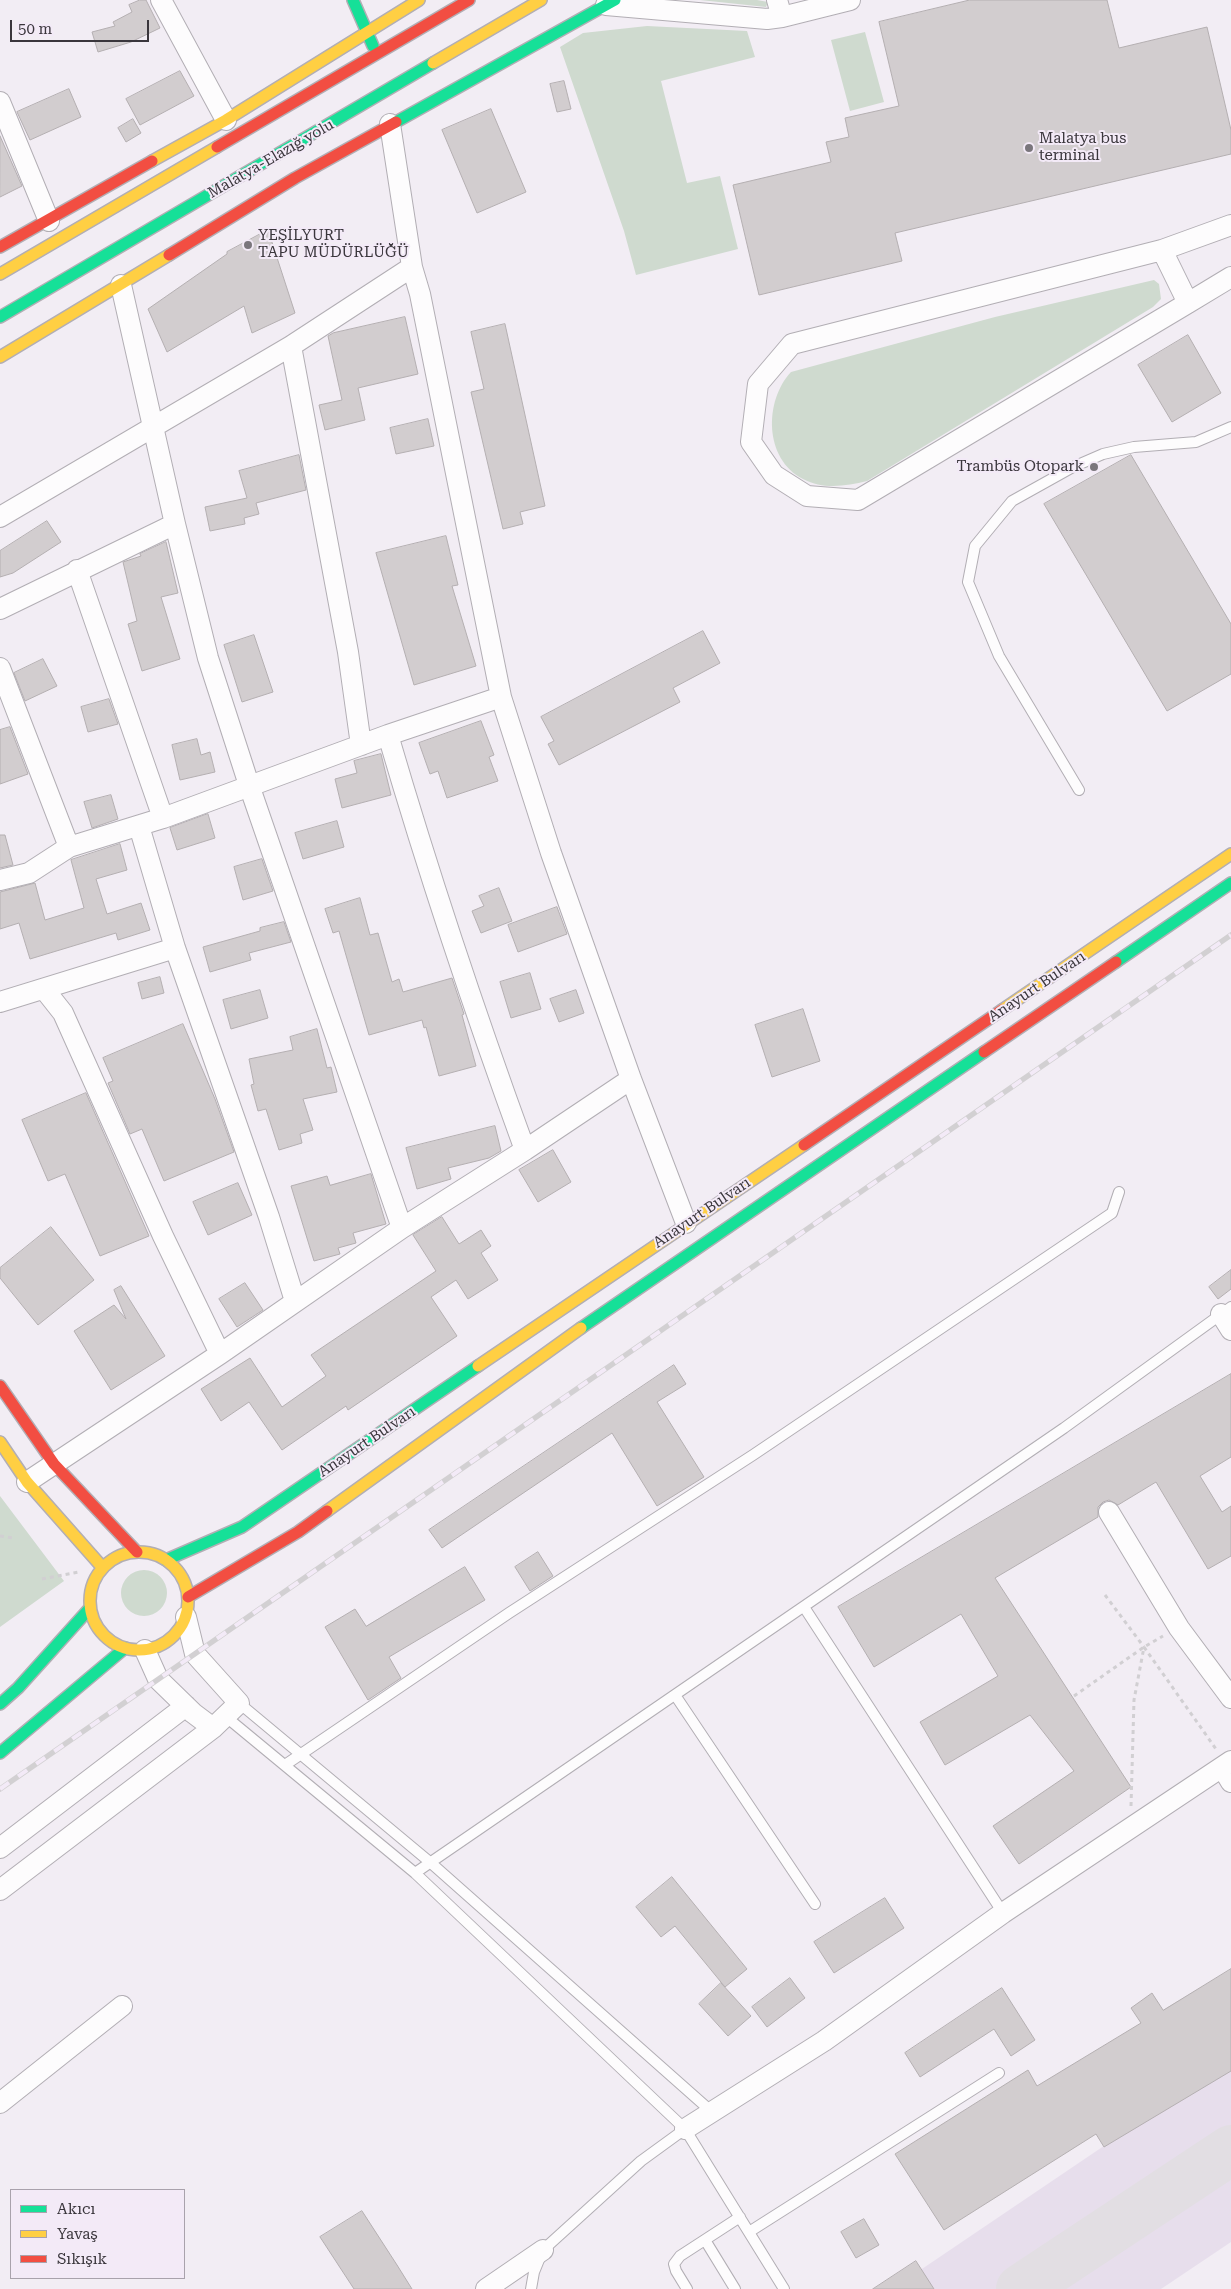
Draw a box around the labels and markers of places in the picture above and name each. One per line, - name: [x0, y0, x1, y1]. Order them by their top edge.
- place label: Malatya bus terminal: [1039, 130, 1126, 165]
- marker: Malatya bus terminal: [1023, 142, 1035, 154]
- place label: YEŞİLYURT TAPU MÜDÜRLÜĞÜ: [258, 227, 409, 262]
- marker: YEŞİLYURT TAPU MÜDÜRLÜĞÜ: [242, 239, 254, 251]
- place label: Trambüs Otopark: [956, 458, 1084, 476]
- marker: Trambüs Otopark: [1088, 461, 1100, 473]

